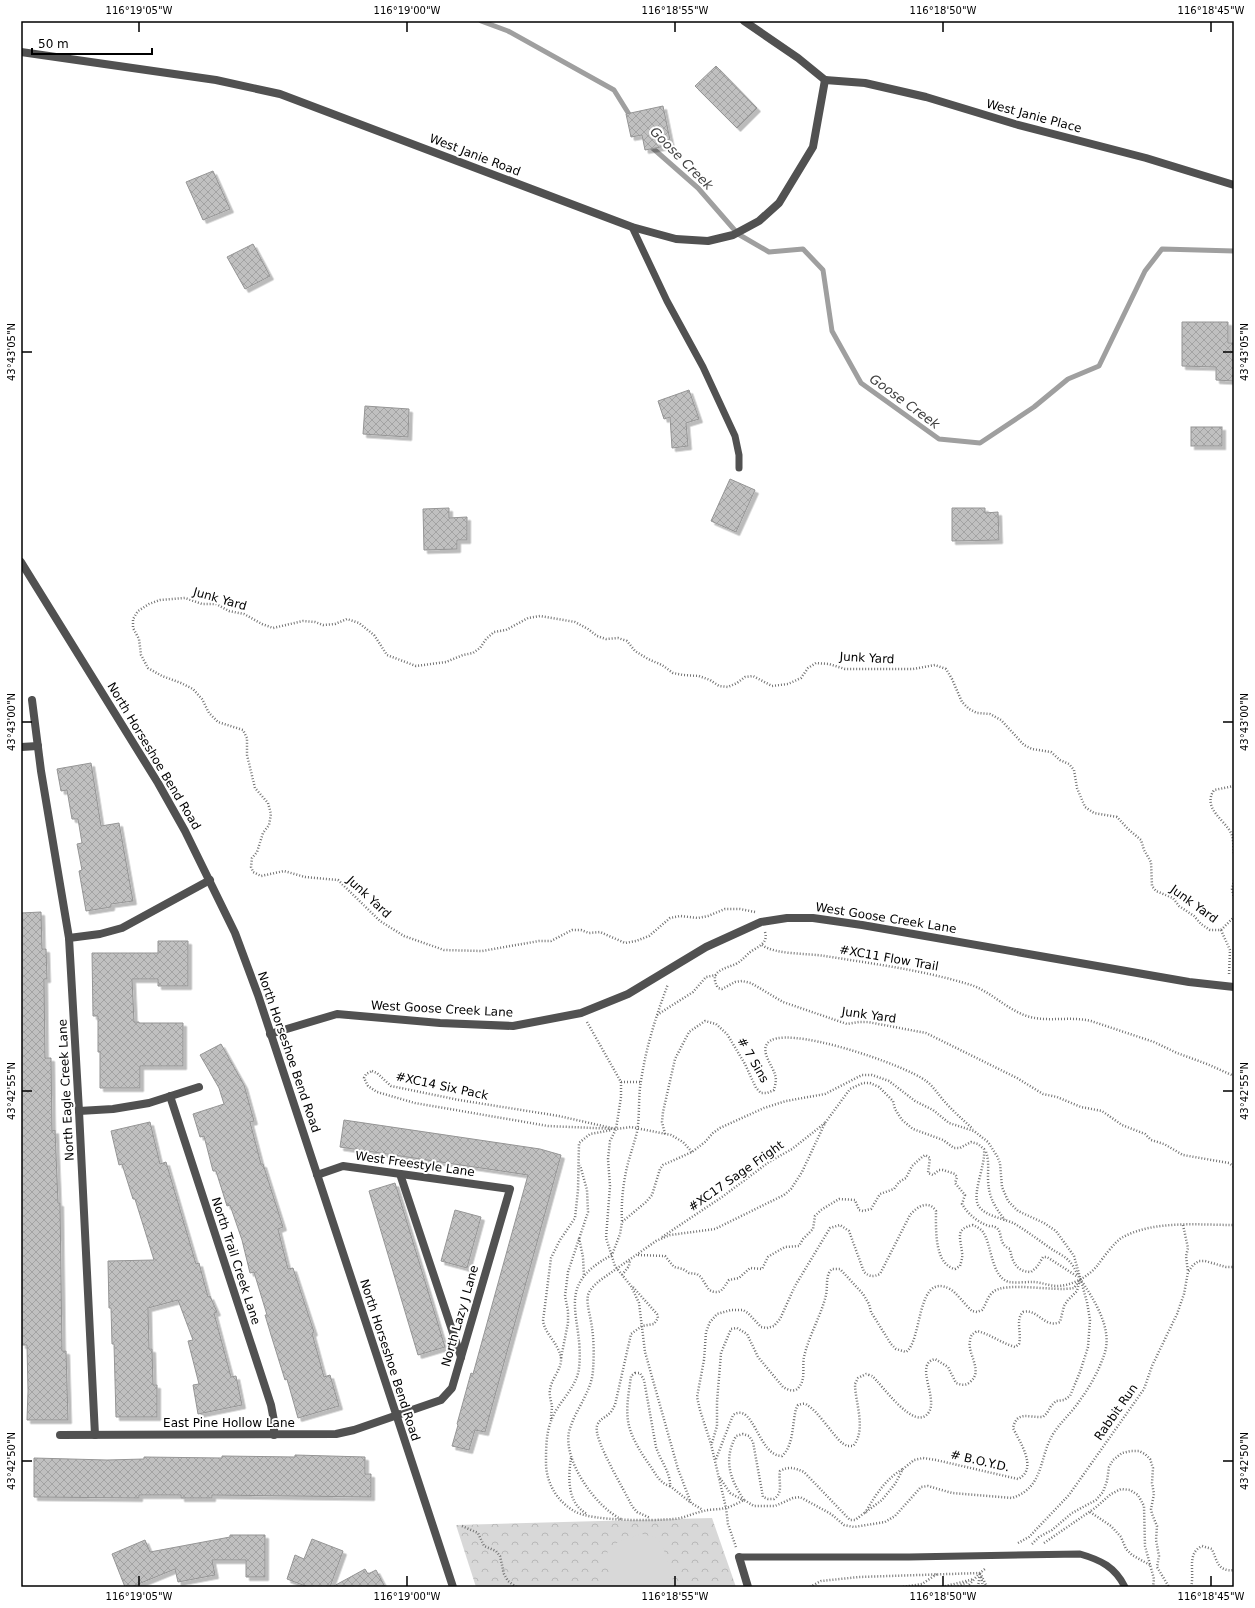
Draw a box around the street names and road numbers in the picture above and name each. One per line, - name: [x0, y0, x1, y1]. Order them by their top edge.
- street label: West Janie Place: [985, 97, 1083, 135]
- street label: West Janie Road: [427, 131, 523, 179]
- street label: Junk Yard: [191, 584, 248, 613]
- street label: Junk Yard: [838, 650, 895, 666]
- street label: North Horseshoe Bend Road: [104, 680, 204, 832]
- street label: Junk Yard: [343, 872, 394, 921]
- street label: Junk Yard: [1167, 882, 1220, 926]
- street label: West Goose Creek Lane: [815, 900, 957, 936]
- street label: #XC11 Flow Trail: [838, 942, 940, 974]
- street label: North Horseshoe Bend Road: [255, 970, 323, 1134]
- street label: West Goose Creek Lane: [371, 998, 513, 1020]
- street label: Junk Yard: [840, 1004, 897, 1026]
- street label: North Eagle Creek Lane: [55, 1019, 77, 1161]
- street label: # 7 Sins: [734, 1035, 772, 1085]
- street label: #XC14 Six Pack: [394, 1069, 490, 1103]
- street label: #XC17 Sage Fright: [686, 1138, 786, 1214]
- street label: West Freestyle Lane: [354, 1149, 476, 1179]
- street label: North Trail Creek Lane: [209, 1195, 263, 1327]
- street label: North Lazy J Lane: [439, 1264, 481, 1368]
- street label: North Horseshoe Bend Road: [357, 1277, 423, 1443]
- street label: Rabbit Run: [1091, 1381, 1141, 1443]
- street label: East Pine Hollow Lane: [163, 1416, 295, 1430]
- street label: # B.O.Y.D.: [949, 1447, 1011, 1475]

